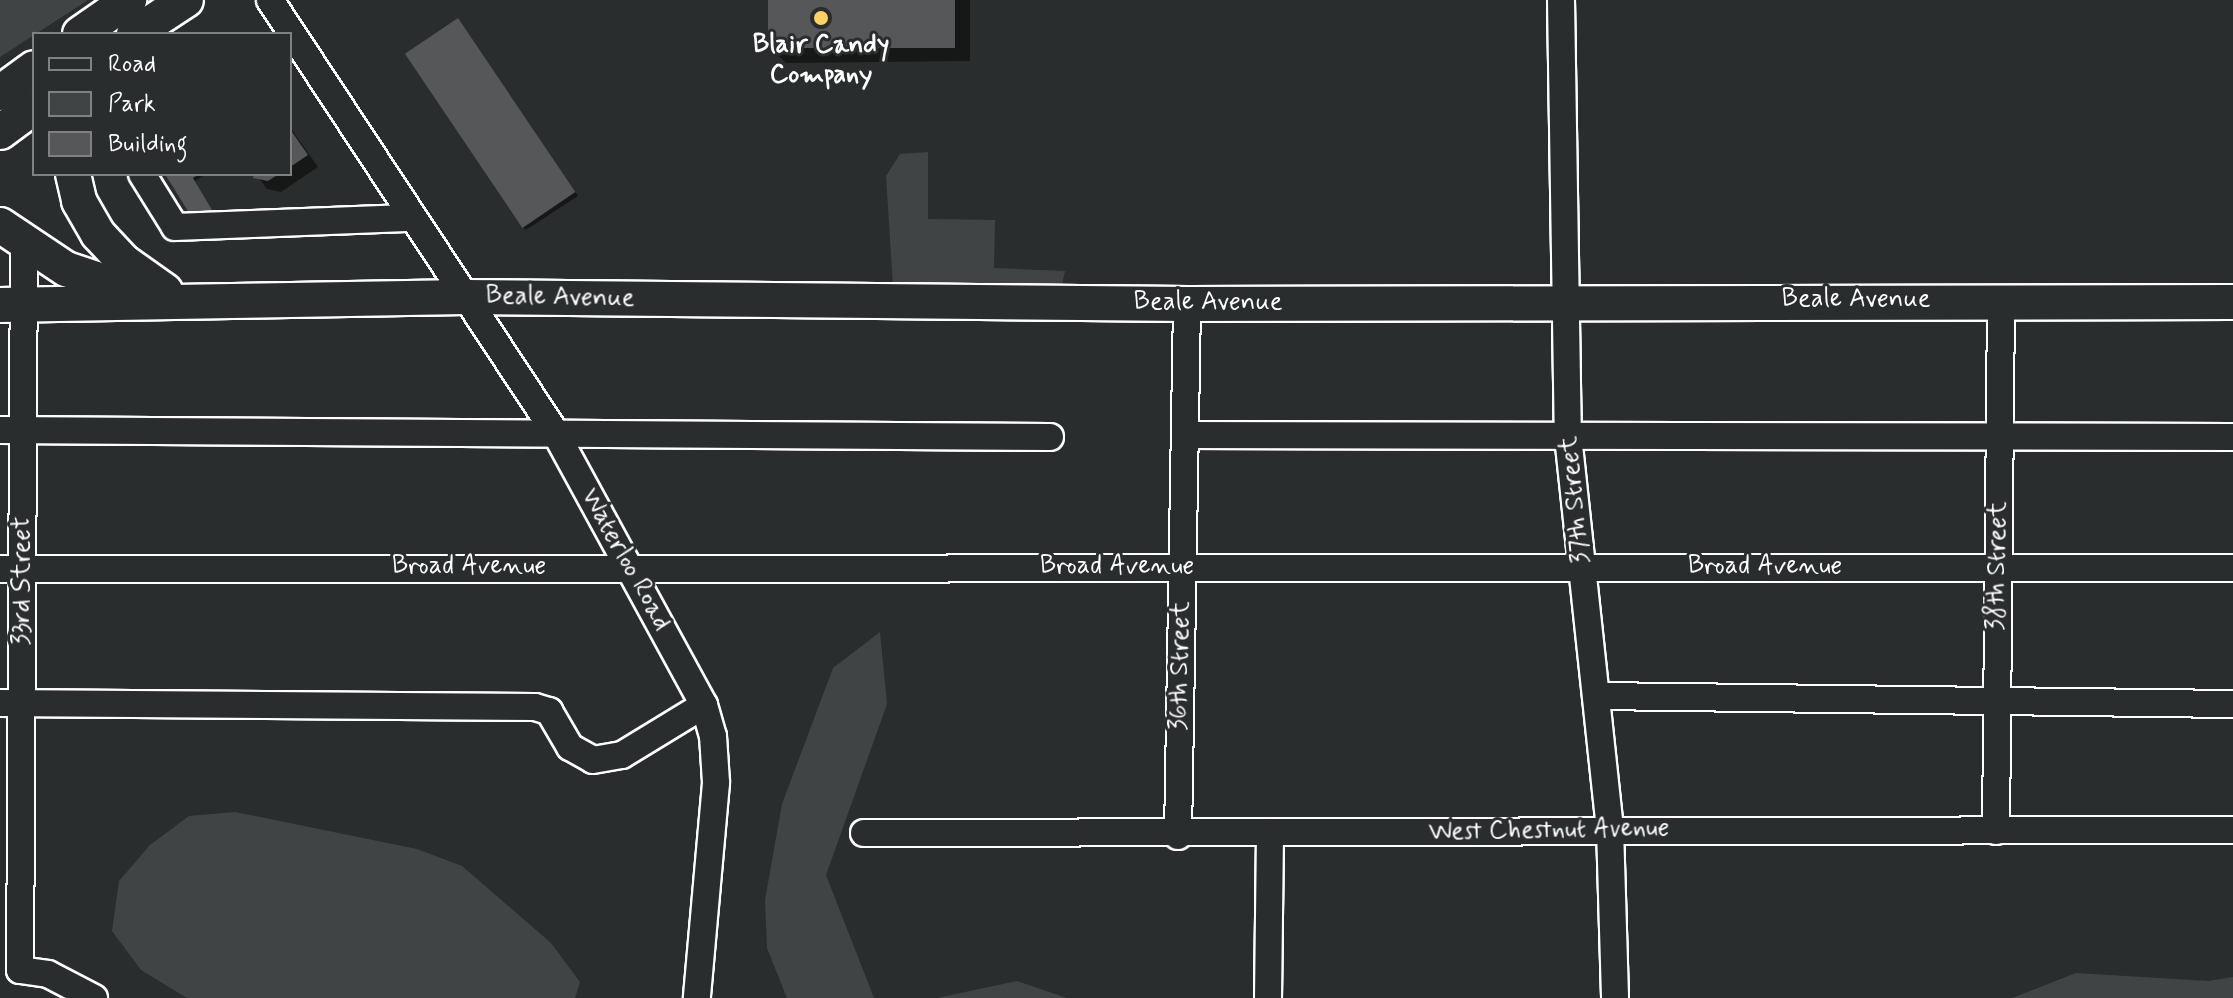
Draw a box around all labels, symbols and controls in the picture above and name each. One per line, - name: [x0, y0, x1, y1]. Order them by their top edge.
- marker: Blair Candy Company: [812, 9, 830, 27]
- place label: Blair Candy Company: [754, 30, 888, 92]
- legend: [32, 32, 292, 176]
- text: Road: [108, 49, 156, 80]
- text: Park: [108, 89, 156, 120]
- text: Building: [108, 129, 188, 160]
- street label: Beale Avenue: [485, 281, 635, 315]
- street label: Beale Avenue: [1781, 284, 1931, 316]
- street label: Beale Avenue: [1133, 287, 1283, 319]
- street label: 37th Street: [1554, 435, 1598, 565]
- street label: Waterloo Road: [574, 484, 676, 636]
- street label: 38th Street: [1981, 501, 2015, 631]
- street label: 33rd Street: [7, 517, 39, 645]
- street label: Broad Avenue: [394, 551, 544, 583]
- street label: Broad Avenue: [1042, 551, 1192, 583]
- street label: Broad Avenue: [1690, 551, 1840, 583]
- street label: 36th Street: [1164, 601, 1198, 731]
- street label: West Chestnut Avenue: [1426, 813, 1672, 849]

